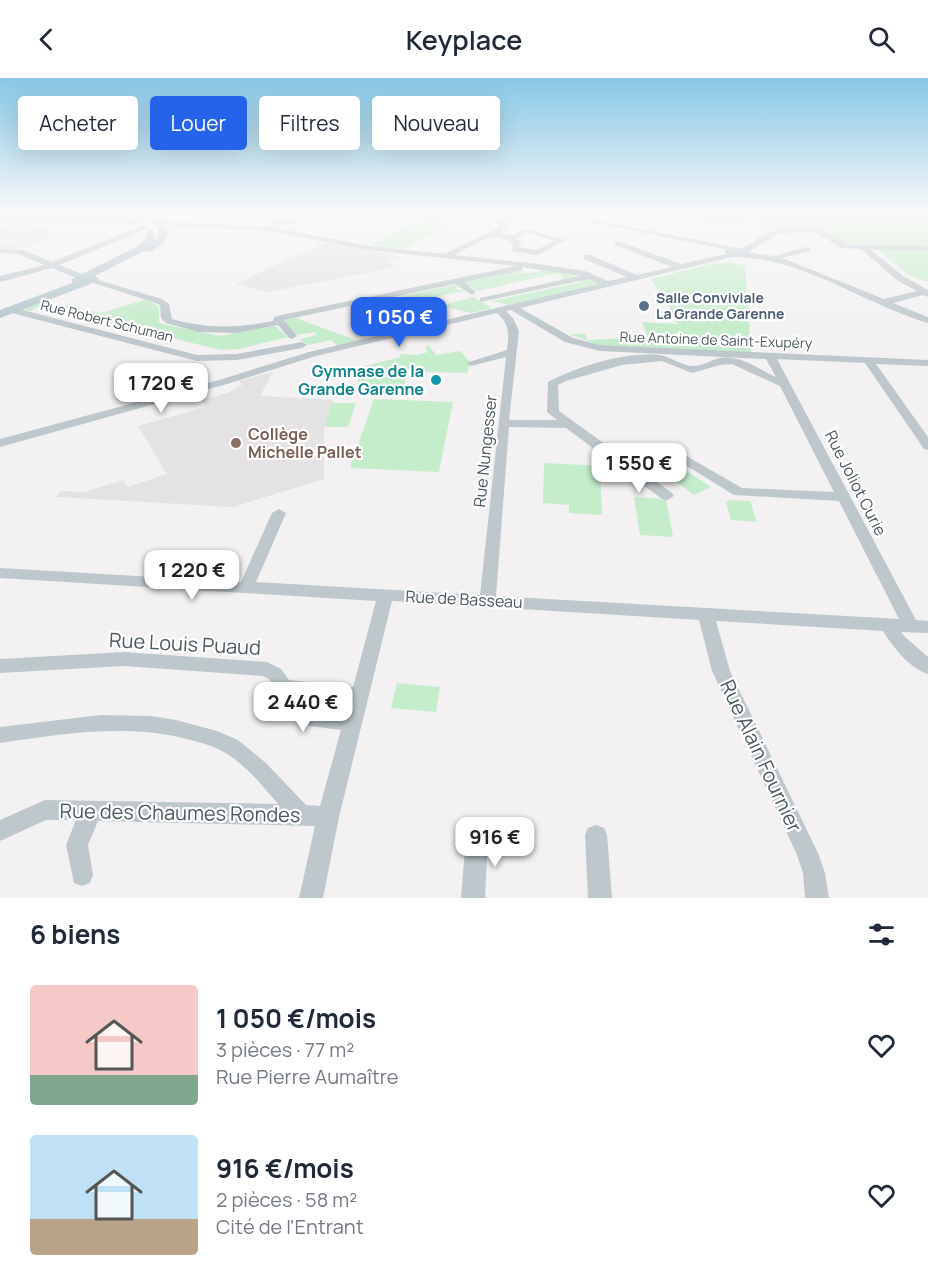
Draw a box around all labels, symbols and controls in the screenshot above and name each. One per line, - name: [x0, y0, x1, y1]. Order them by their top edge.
- text: Keyplace: [406, 21, 522, 58]
- icon: back: [30, 23, 63, 56]
- icon: search: [865, 23, 898, 56]
- chip: Acheter: [18, 96, 138, 150]
- chip: Louer: [150, 96, 247, 150]
- chip: Filtres: [259, 96, 360, 150]
- chip: Nouveau: [372, 96, 500, 150]
- place label: Salle Conviviale La Grande Garenne: [656, 288, 784, 323]
- street label: Rue Robert Schuman: [39, 295, 175, 346]
- pin: 1 050 €: [344, 297, 454, 348]
- marker: Salle Conviviale La Grande Garenne: [637, 299, 651, 313]
- text: 1 050 €: [365, 303, 433, 330]
- street label: Rue Antoine de Saint-Exupéry: [619, 327, 813, 352]
- place label: Gymnase de la Grande Garenne: [298, 360, 424, 400]
- pin: 1 720 €: [106, 363, 216, 414]
- text: 1 720 €: [128, 369, 194, 396]
- marker: Gymnase de la Grande Garenne: [429, 373, 443, 387]
- street label: Rue Nungesser: [468, 394, 502, 508]
- place label: Collège Michelle Pallet: [248, 423, 362, 463]
- street label: Rue Joliot Curie: [820, 427, 892, 539]
- marker: Collège Michelle Pallet: [229, 436, 243, 450]
- pin: 1 550 €: [584, 443, 694, 494]
- text: 1 550 €: [605, 449, 673, 476]
- pin: 1 220 €: [137, 550, 247, 601]
- text: 1 220 €: [158, 556, 226, 583]
- street label: Rue de Basseau: [405, 585, 523, 613]
- street label: Rue Louis Puaud: [108, 626, 262, 661]
- street label: Rue Alain Fournier: [714, 675, 809, 836]
- pin: 2 440 €: [248, 682, 358, 733]
- text: 2 440 €: [268, 688, 338, 715]
- street label: Rue des Chaumes Rondes: [59, 797, 301, 828]
- pin: 916 €: [453, 817, 537, 868]
- text: 916 €: [469, 823, 521, 850]
- text: 6 biens: [30, 916, 120, 952]
- icon: filters: [865, 918, 898, 951]
- text: 1 050 €/mois: [216, 1000, 376, 1036]
- icon: home: [78, 1009, 150, 1081]
- icon: heart: [865, 1029, 898, 1062]
- text: 3 pièces · 77 m²: [216, 1036, 354, 1063]
- text: Rue Pierre Aumaître: [216, 1063, 399, 1090]
- text: 916 €/mois: [216, 1150, 354, 1186]
- icon: home: [78, 1159, 150, 1231]
- icon: heart: [865, 1179, 898, 1212]
- text: 2 pièces · 58 m²: [216, 1186, 357, 1213]
- text: Cité de l'Entrant: [216, 1213, 364, 1240]

